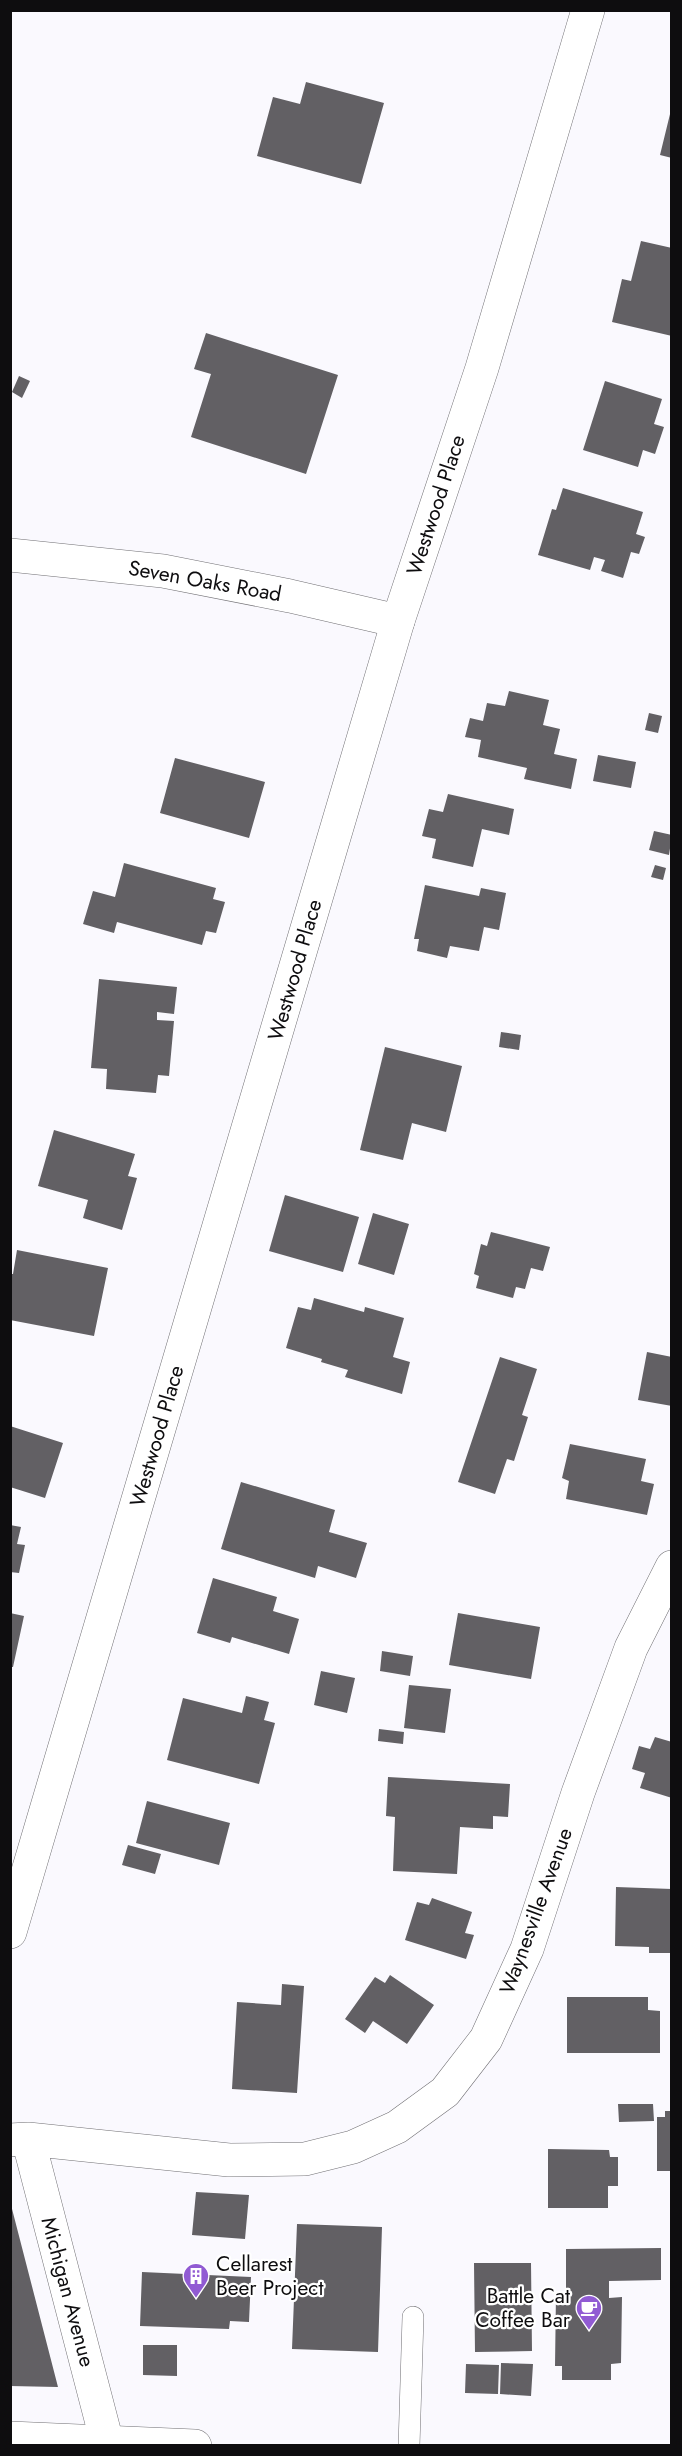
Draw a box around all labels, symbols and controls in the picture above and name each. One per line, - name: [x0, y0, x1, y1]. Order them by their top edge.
- street label: Westwood Place: [399, 431, 473, 579]
- street label: Seven Oaks Road: [126, 553, 284, 609]
- street label: Westwood Place: [260, 896, 330, 1044]
- street label: Westwood Place: [122, 1362, 192, 1510]
- street label: Waynesville Avenue: [492, 1823, 580, 1998]
- street label: Michigan Avenue: [34, 2214, 102, 2370]
- place label: Cellarest Beer Project: [216, 2249, 323, 2303]
- building icon: Cellarest Beer Project: [181, 2261, 211, 2299]
- place label: Battle Cat Coffee Bar: [475, 2281, 571, 2335]
- cafe icon: Battle Cat Coffee Bar: [574, 2293, 604, 2331]

